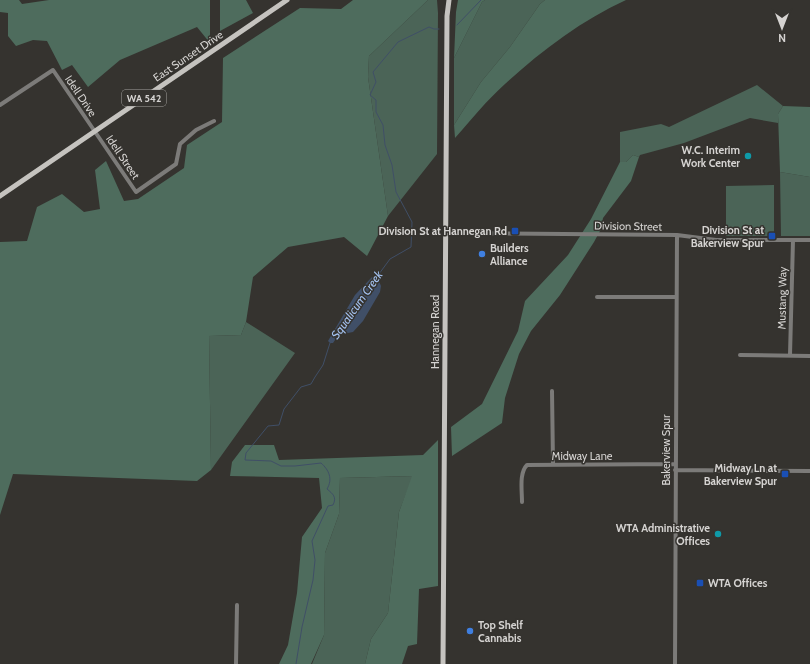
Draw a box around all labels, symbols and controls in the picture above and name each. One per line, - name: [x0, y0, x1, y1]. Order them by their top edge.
- north arrow: [762, 8, 802, 48]
- street label: East Sunset Drive: [150, 27, 226, 85]
- text: N: [778, 31, 786, 45]
- street label: Idell Drive: [62, 73, 100, 120]
- road number: WA 542: [122, 90, 166, 106]
- street label: Idell Street: [103, 132, 143, 182]
- place label: W.C. Interim Work Center: [681, 143, 740, 170]
- marker: W.C. Interim Work Center: [743, 151, 753, 161]
- street label: Division Street: [594, 218, 662, 234]
- place label: Division St at Bakerview Spur: [691, 223, 764, 250]
- place label: Division St at Hannegan Rd: [378, 224, 507, 238]
- marker: Division St at Hannegan Rd: [510, 226, 520, 236]
- marker: Division St at Bakerview Spur: [767, 231, 777, 241]
- place label: Builders Alliance: [490, 241, 529, 268]
- marker: Builders Alliance: [477, 249, 487, 259]
- street label: Mustang Way: [774, 266, 790, 330]
- water label: Squalicum Creek: [328, 267, 386, 342]
- street label: Hannegan Road: [428, 295, 442, 369]
- street label: Bakerview Spur: [659, 414, 673, 486]
- street label: Midway Lane: [552, 449, 613, 463]
- place label: Midway Ln at Bakerview Spur: [704, 461, 777, 488]
- marker: Midway Ln at Bakerview Spur: [780, 469, 790, 479]
- place label: WTA Administrative Offices: [616, 521, 710, 548]
- marker: WTA Administrative Offices: [713, 529, 723, 539]
- place label: WTA Offices: [708, 576, 768, 590]
- marker: WTA Offices: [695, 578, 705, 588]
- place label: Top Shelf Cannabis: [478, 618, 523, 645]
- marker: Top Shelf Cannabis: [465, 626, 475, 636]

